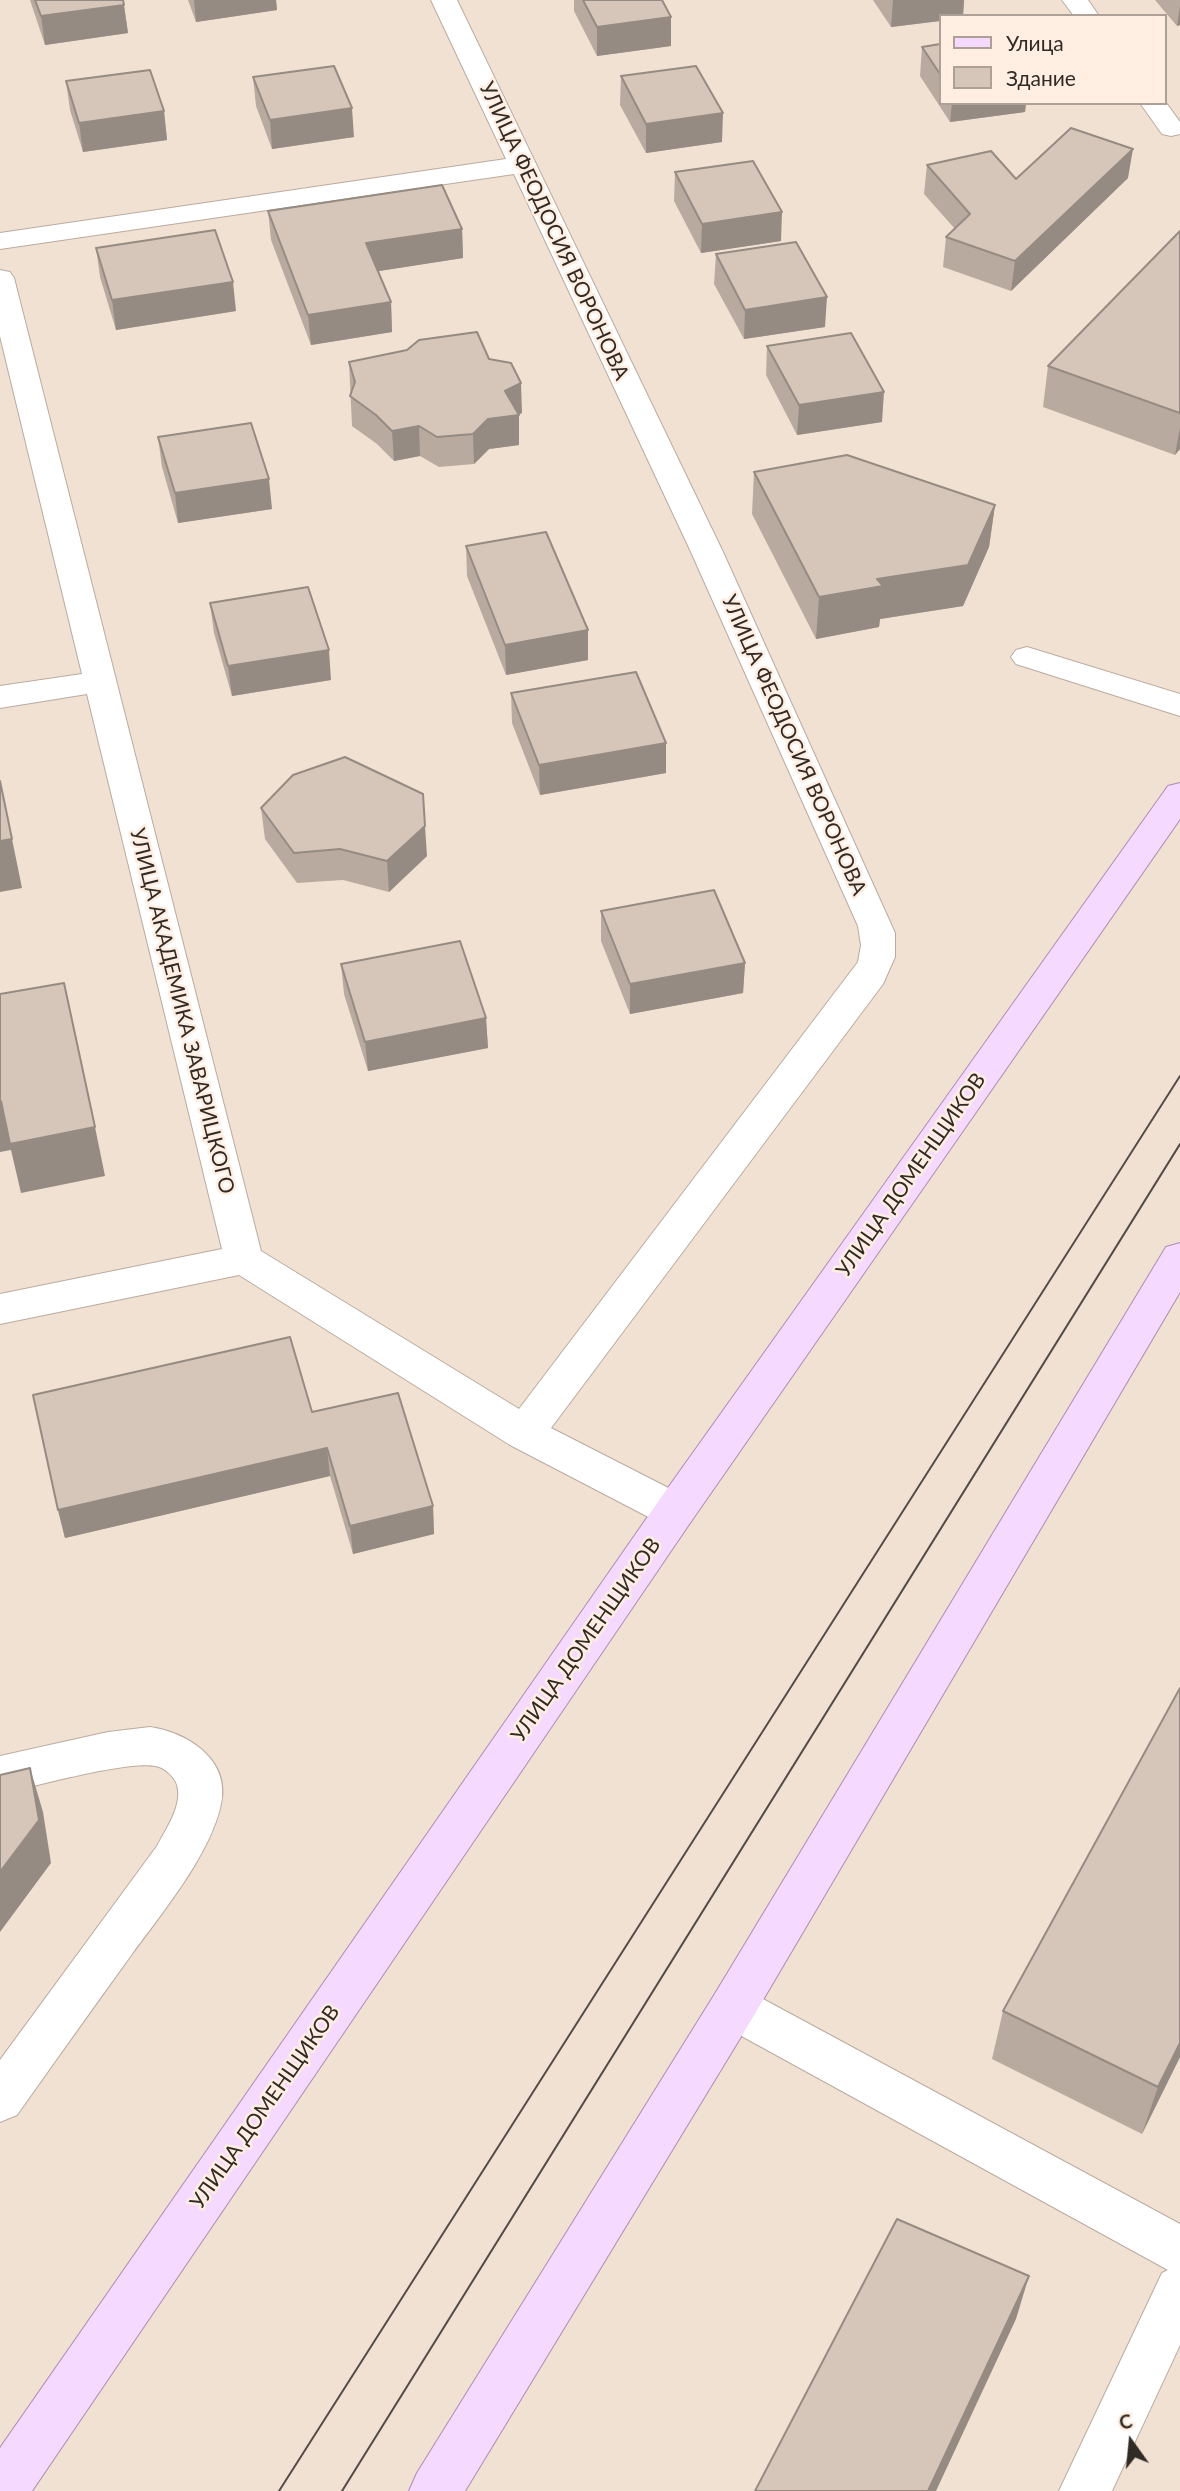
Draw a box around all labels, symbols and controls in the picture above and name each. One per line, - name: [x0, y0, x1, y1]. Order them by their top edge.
- legend: [939, 14, 1166, 105]
- text: Улица: [1006, 30, 1064, 55]
- text: Здание: [1006, 65, 1076, 90]
- street label: УЛИЦА ФЕОДОСИЯ ВОРОНОВА: [474, 78, 634, 384]
- street label: УЛИЦА ФЕОДОСИЯ ВОРОНОВА: [716, 591, 872, 899]
- street label: УЛИЦА АКАДЕМИКА ЗАВАРИЦКОГО: [124, 826, 240, 1196]
- street label: УЛИЦА ДОМЕНЩИКОВ: [831, 1068, 991, 1282]
- street label: УЛИЦА ДОМЕНЩИКОВ: [506, 1533, 666, 1747]
- street label: УЛИЦА ДОМЕНЩИКОВ: [185, 2000, 345, 2214]
- north arrow: [1096, 2407, 1166, 2477]
- text: С: [1116, 2408, 1134, 2434]

